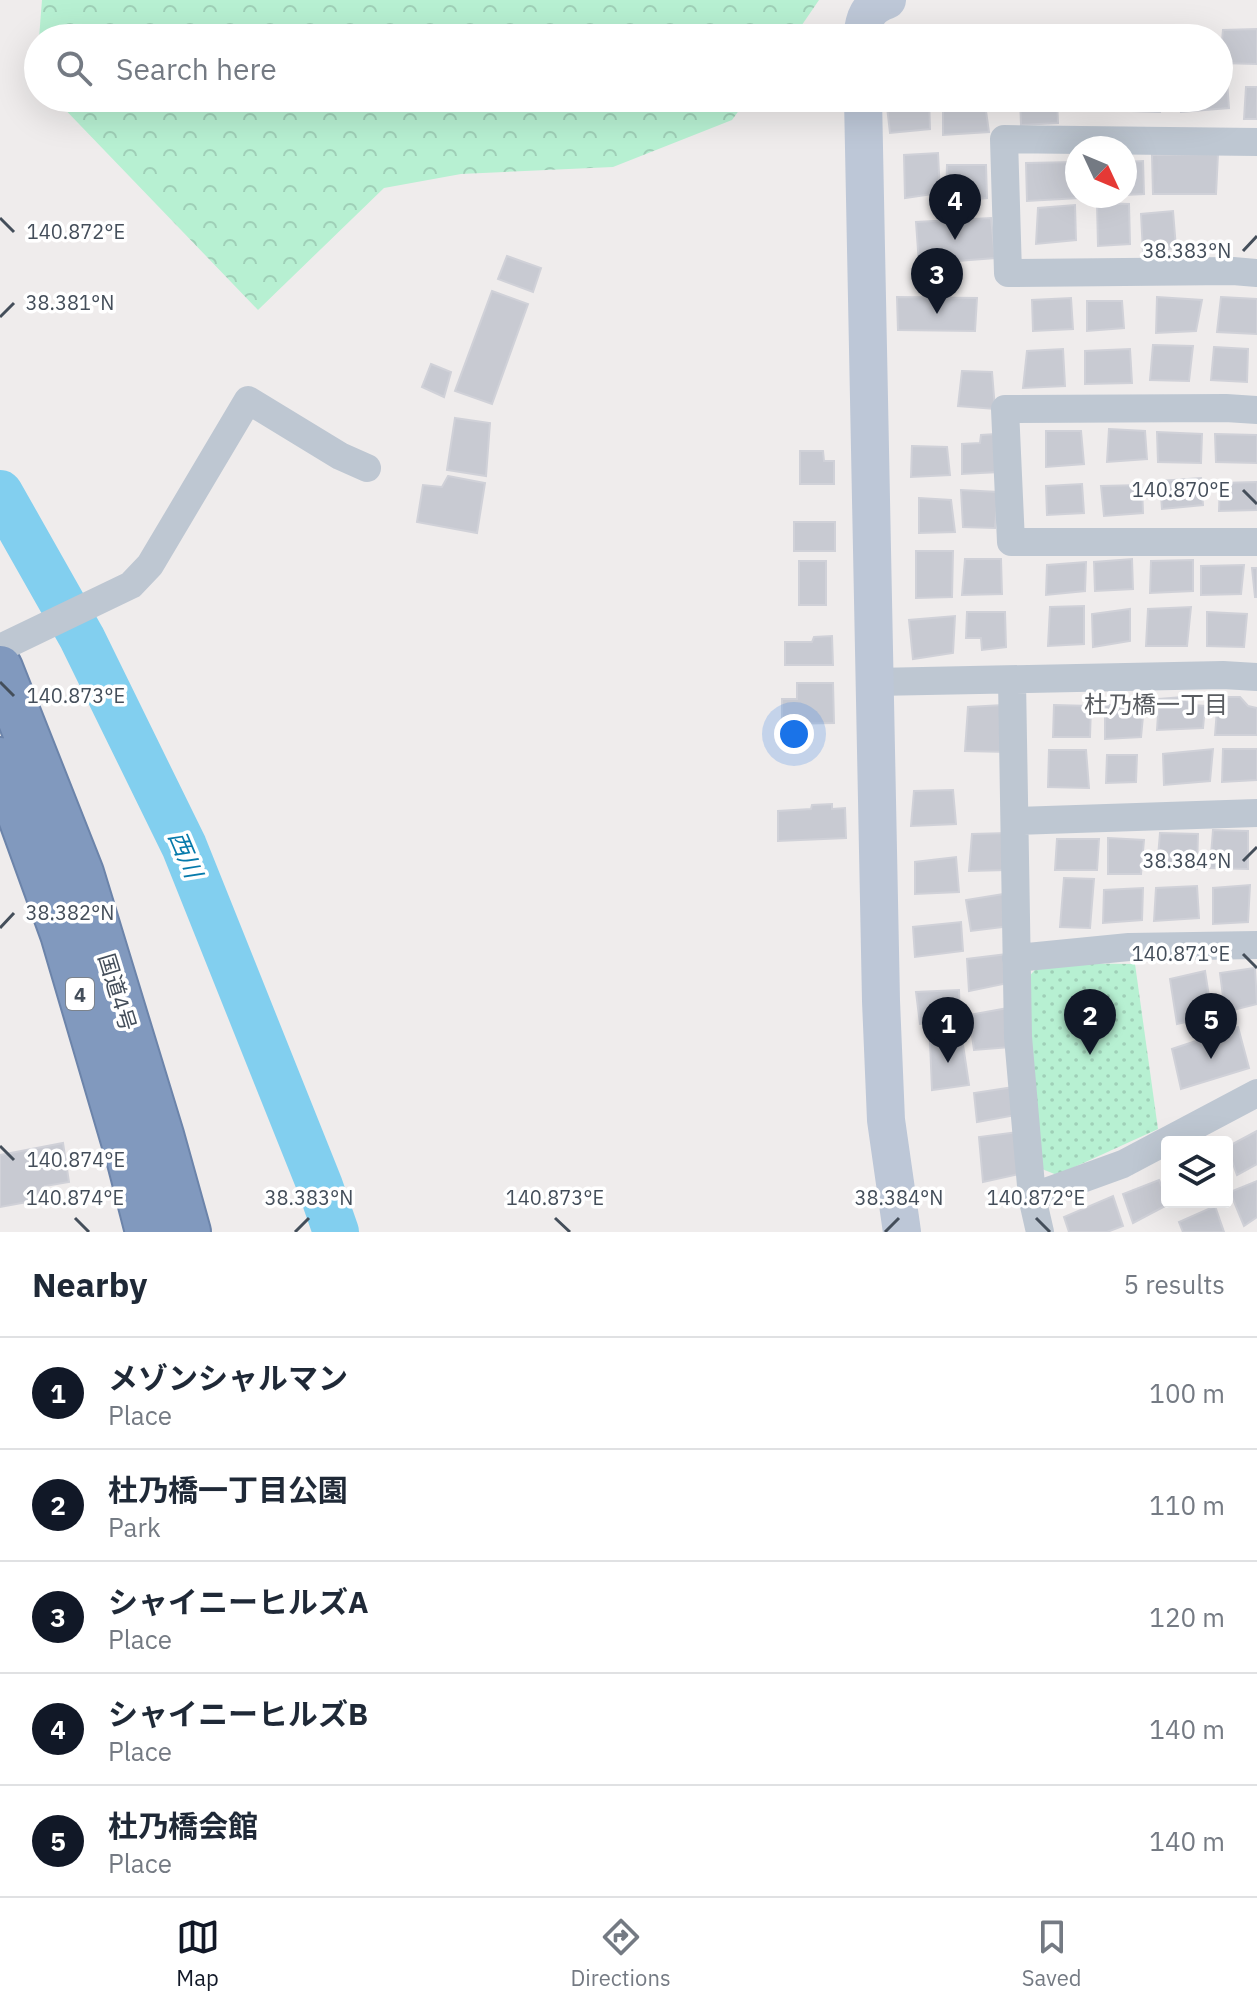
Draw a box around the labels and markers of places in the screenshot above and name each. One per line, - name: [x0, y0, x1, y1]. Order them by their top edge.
- pin: 4: [929, 174, 981, 240]
- pin: 3: [911, 248, 963, 314]
- pin: 2: [1064, 989, 1116, 1055]
- pin: 5: [1185, 993, 1237, 1059]
- pin: 1: [922, 997, 974, 1063]

